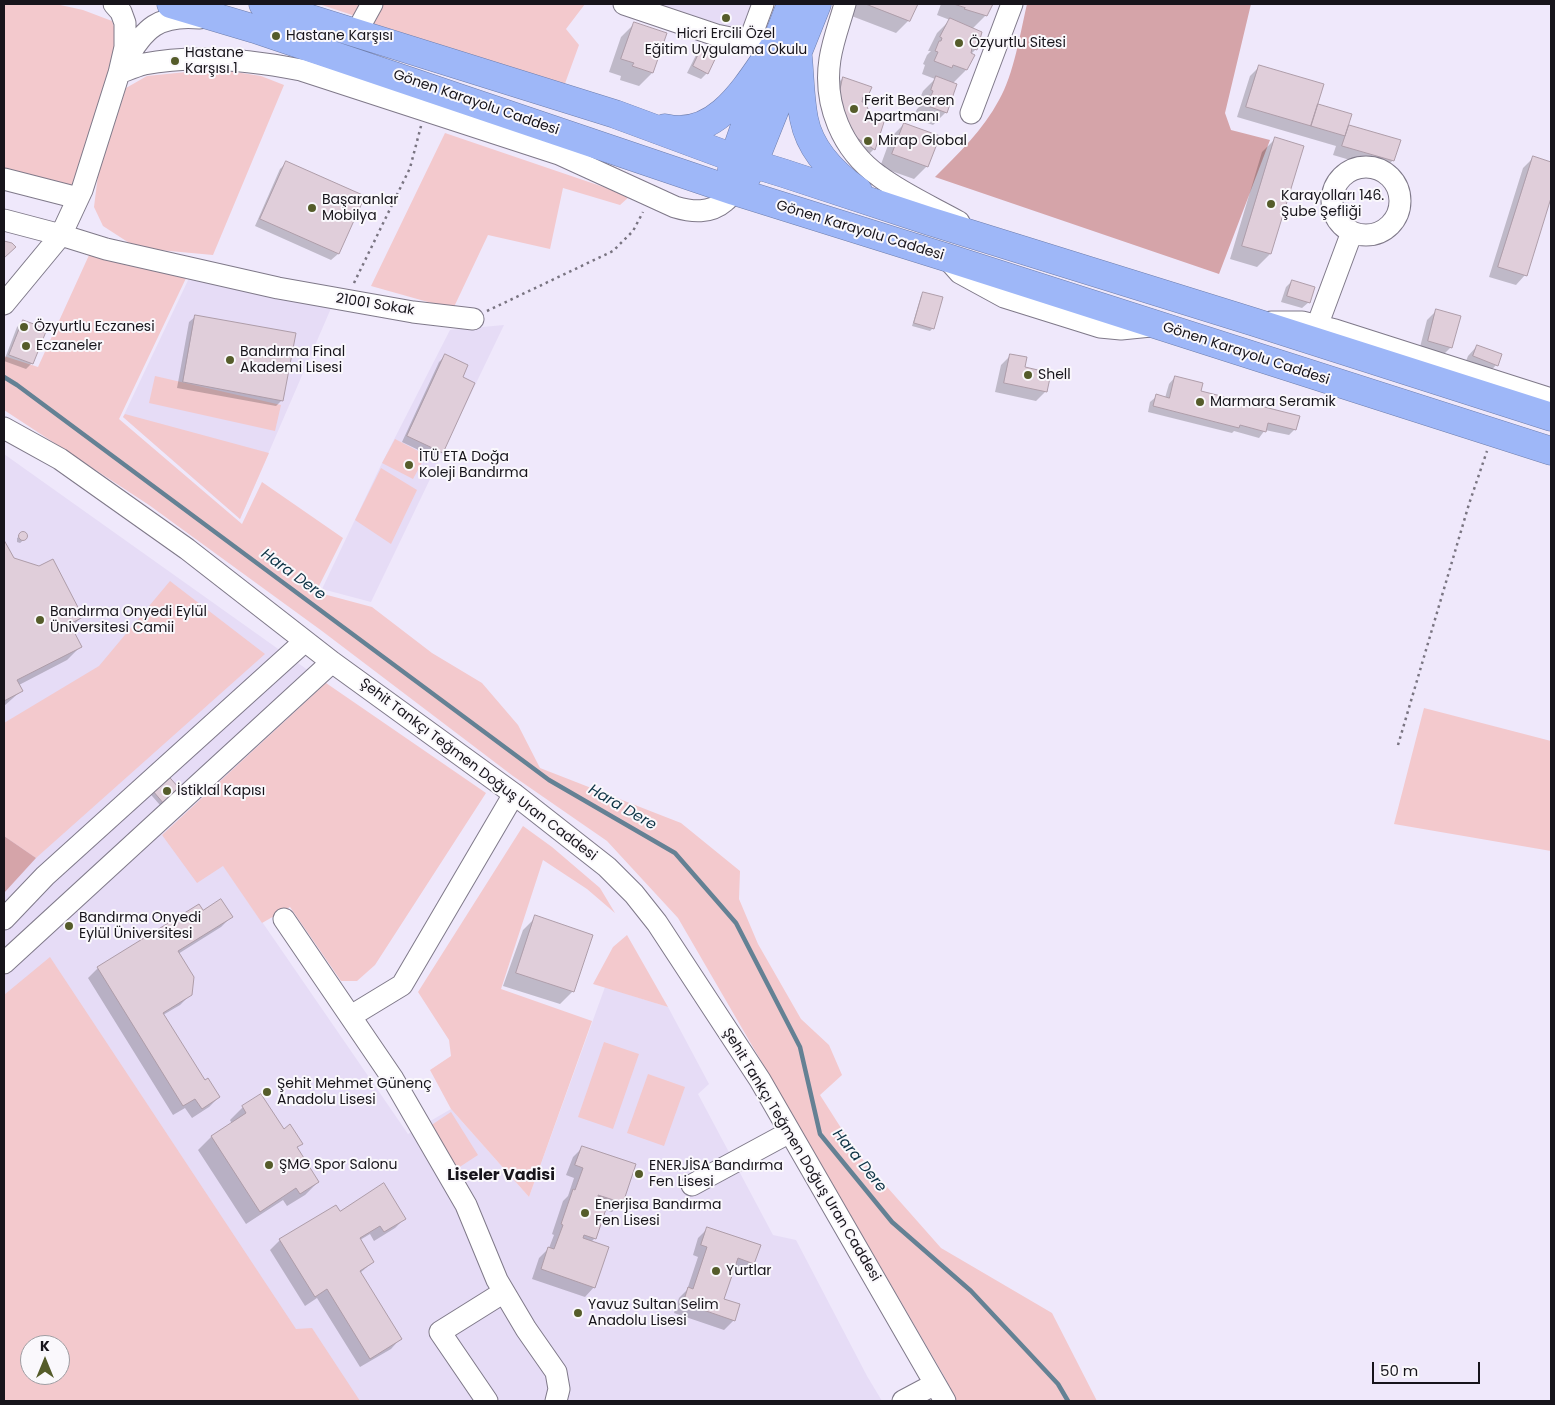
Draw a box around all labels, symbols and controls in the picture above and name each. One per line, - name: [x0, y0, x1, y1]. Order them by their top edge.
- marker: Hicri Ercili Özel Eğitim Uygulama Okulu: [720, 12, 732, 24]
- place label: Hicri Ercili Özel Eğitim Uygulama Okulu: [645, 26, 807, 58]
- place label: Hastane Karşısı: [286, 28, 393, 44]
- marker: Hastane Karşısı: [270, 30, 282, 42]
- place label: Özyurtlu Sitesi: [969, 35, 1066, 51]
- marker: Özyurtlu Sitesi: [953, 37, 965, 49]
- place label: Hastane Karşısı 1: [185, 45, 244, 78]
- marker: Hastane Karşısı 1: [169, 55, 181, 67]
- street label: Gönen Karayolu Caddesi: [391, 67, 561, 139]
- place label: Ferit Beceren Apartmanı: [864, 93, 955, 125]
- marker: Ferit Beceren Apartmanı: [848, 103, 860, 115]
- place label: Mirap Global: [878, 133, 967, 149]
- marker: Mirap Global: [862, 135, 874, 147]
- place label: Karayolları 146. Şube Şefliği: [1281, 188, 1384, 220]
- place label: Başaranlar Mobilya: [322, 192, 399, 224]
- street label: Gönen Karayolu Caddesi: [774, 197, 946, 265]
- marker: Karayolları 146. Şube Şefliği: [1265, 198, 1277, 210]
- marker: Başaranlar Mobilya: [306, 202, 318, 214]
- street label: 21001 Sokak: [334, 290, 416, 320]
- place label: Özyurtlu Eczanesi: [34, 319, 155, 335]
- street label: Gönen Karayolu Caddesi: [1160, 319, 1332, 389]
- marker: Özyurtlu Eczanesi: [18, 321, 30, 333]
- place label: Eczaneler: [36, 338, 102, 354]
- marker: Eczaneler: [20, 340, 32, 352]
- place label: Bandırma Final Akademi Lisesi: [240, 344, 345, 377]
- marker: Bandırma Final Akademi Lisesi: [224, 354, 236, 366]
- place label: Shell: [1038, 367, 1071, 383]
- marker: Shell: [1022, 369, 1034, 381]
- place label: Marmara Seramik: [1210, 394, 1336, 410]
- marker: Marmara Seramik: [1194, 396, 1206, 408]
- place label: İTÜ ETA Doğa Koleji Bandırma: [419, 449, 528, 482]
- marker: İTÜ ETA Doğa Koleji Bandırma: [403, 459, 415, 471]
- water label: Hara Dere: [257, 546, 329, 604]
- place label: Bandırma Onyedi Eylül Üniversitesi Camii: [50, 604, 207, 636]
- marker: Bandırma Onyedi Eylül Üniversitesi Camii: [34, 614, 46, 626]
- street label: Şehit Tankçı Teğmen Doğuş Uran Caddesi: [356, 675, 600, 865]
- water label: Hara Dere: [585, 781, 659, 835]
- place label: İstiklal Kapısı: [177, 783, 265, 799]
- marker: İstiklal Kapısı: [161, 785, 173, 797]
- place label: Bandırma Onyedi Eylül Üniversitesi: [79, 910, 201, 942]
- marker: Bandırma Onyedi Eylül Üniversitesi: [63, 920, 75, 932]
- street label: Şehit Tankçı Teğmen Doğuş Uran Caddesi: [719, 1025, 883, 1285]
- place label: Şehit Mehmet Günenç Anadolu Lisesi: [277, 1076, 432, 1108]
- marker: Şehit Mehmet Günenç Anadolu Lisesi: [261, 1086, 273, 1098]
- water label: Hara Dere: [828, 1126, 890, 1196]
- place label: ŞMG Spor Salonu: [279, 1157, 398, 1173]
- place label: ENERJİSA Bandırma Fen Lisesi: [649, 1158, 783, 1190]
- marker: ŞMG Spor Salonu: [263, 1159, 275, 1171]
- district label: Liseler Vadisi: [447, 1166, 555, 1186]
- marker: ENERJİSA Bandırma Fen Lisesi: [633, 1168, 645, 1180]
- place label: Enerjisa Bandırma Fen Lisesi: [595, 1197, 721, 1230]
- marker: Enerjisa Bandırma Fen Lisesi: [579, 1207, 591, 1219]
- place label: Yurtlar: [726, 1263, 772, 1279]
- marker: Yurtlar: [710, 1265, 722, 1277]
- place label: Yavuz Sultan Selim Anadolu Lisesi: [588, 1297, 719, 1330]
- marker: Yavuz Sultan Selim Anadolu Lisesi: [572, 1307, 584, 1319]
- north arrow: [20, 1335, 70, 1385]
- text: K: [40, 1336, 50, 1356]
- scale bar: [1375, 1352, 1482, 1384]
- text: 50 m: [1380, 1360, 1418, 1381]

